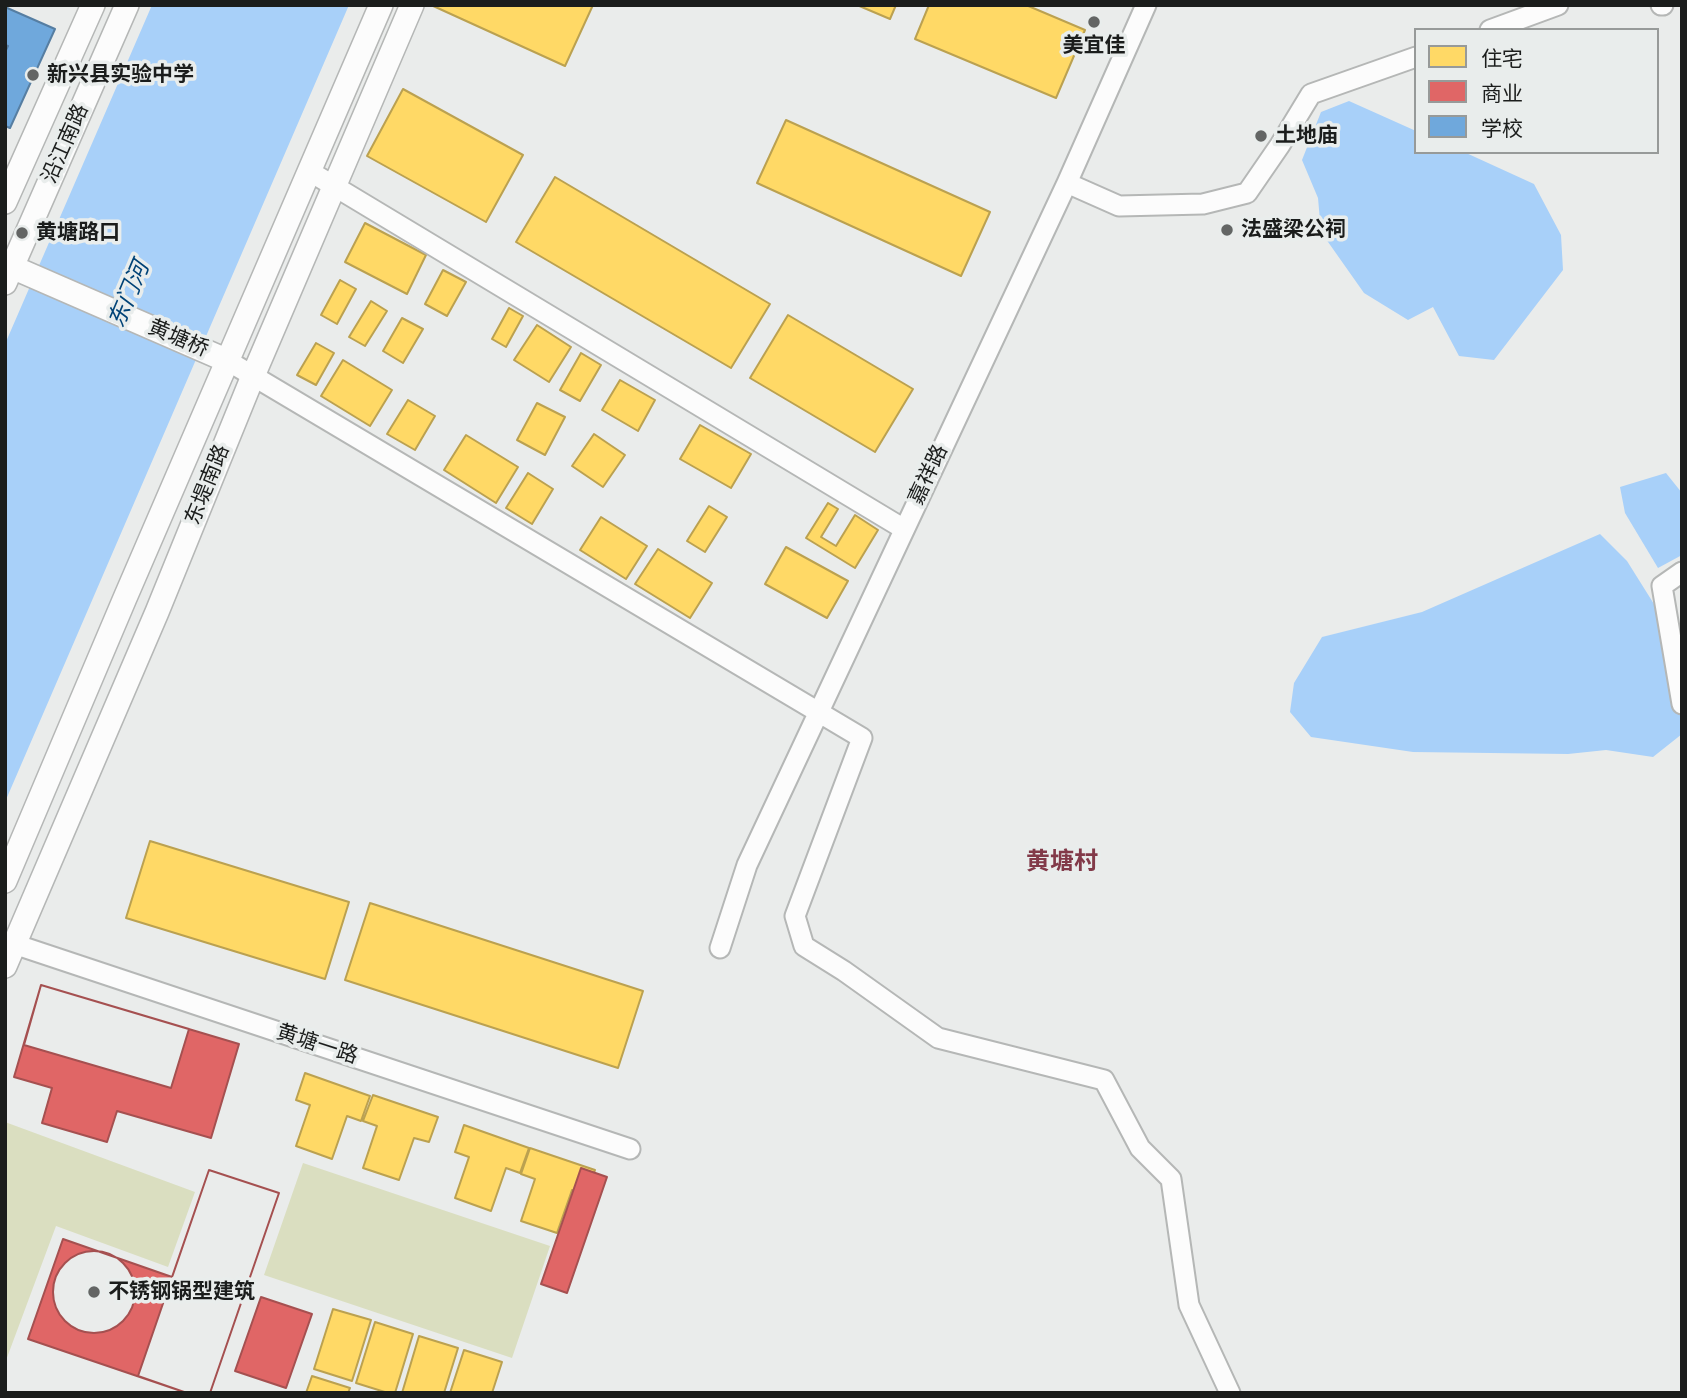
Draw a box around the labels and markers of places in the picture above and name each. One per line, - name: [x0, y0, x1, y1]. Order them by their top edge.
- marker: 美宜佳: [1086, 14, 1102, 30]
- place label: 美宜佳: [1063, 33, 1125, 59]
- place label: 新兴县实验中学: [47, 62, 194, 88]
- marker: 新兴县实验中学: [25, 67, 41, 83]
- place label: 土地庙: [1275, 123, 1338, 149]
- marker: 土地庙: [1253, 128, 1269, 144]
- place label: 法盛梁公祠: [1241, 217, 1346, 243]
- place label: 黄塘路口: [36, 220, 120, 246]
- marker: 法盛梁公祠: [1219, 222, 1235, 238]
- marker: 黄塘路口: [14, 225, 30, 241]
- place label: 不锈钢锅型建筑: [108, 1279, 255, 1305]
- marker: 不锈钢锅型建筑: [86, 1284, 102, 1300]

